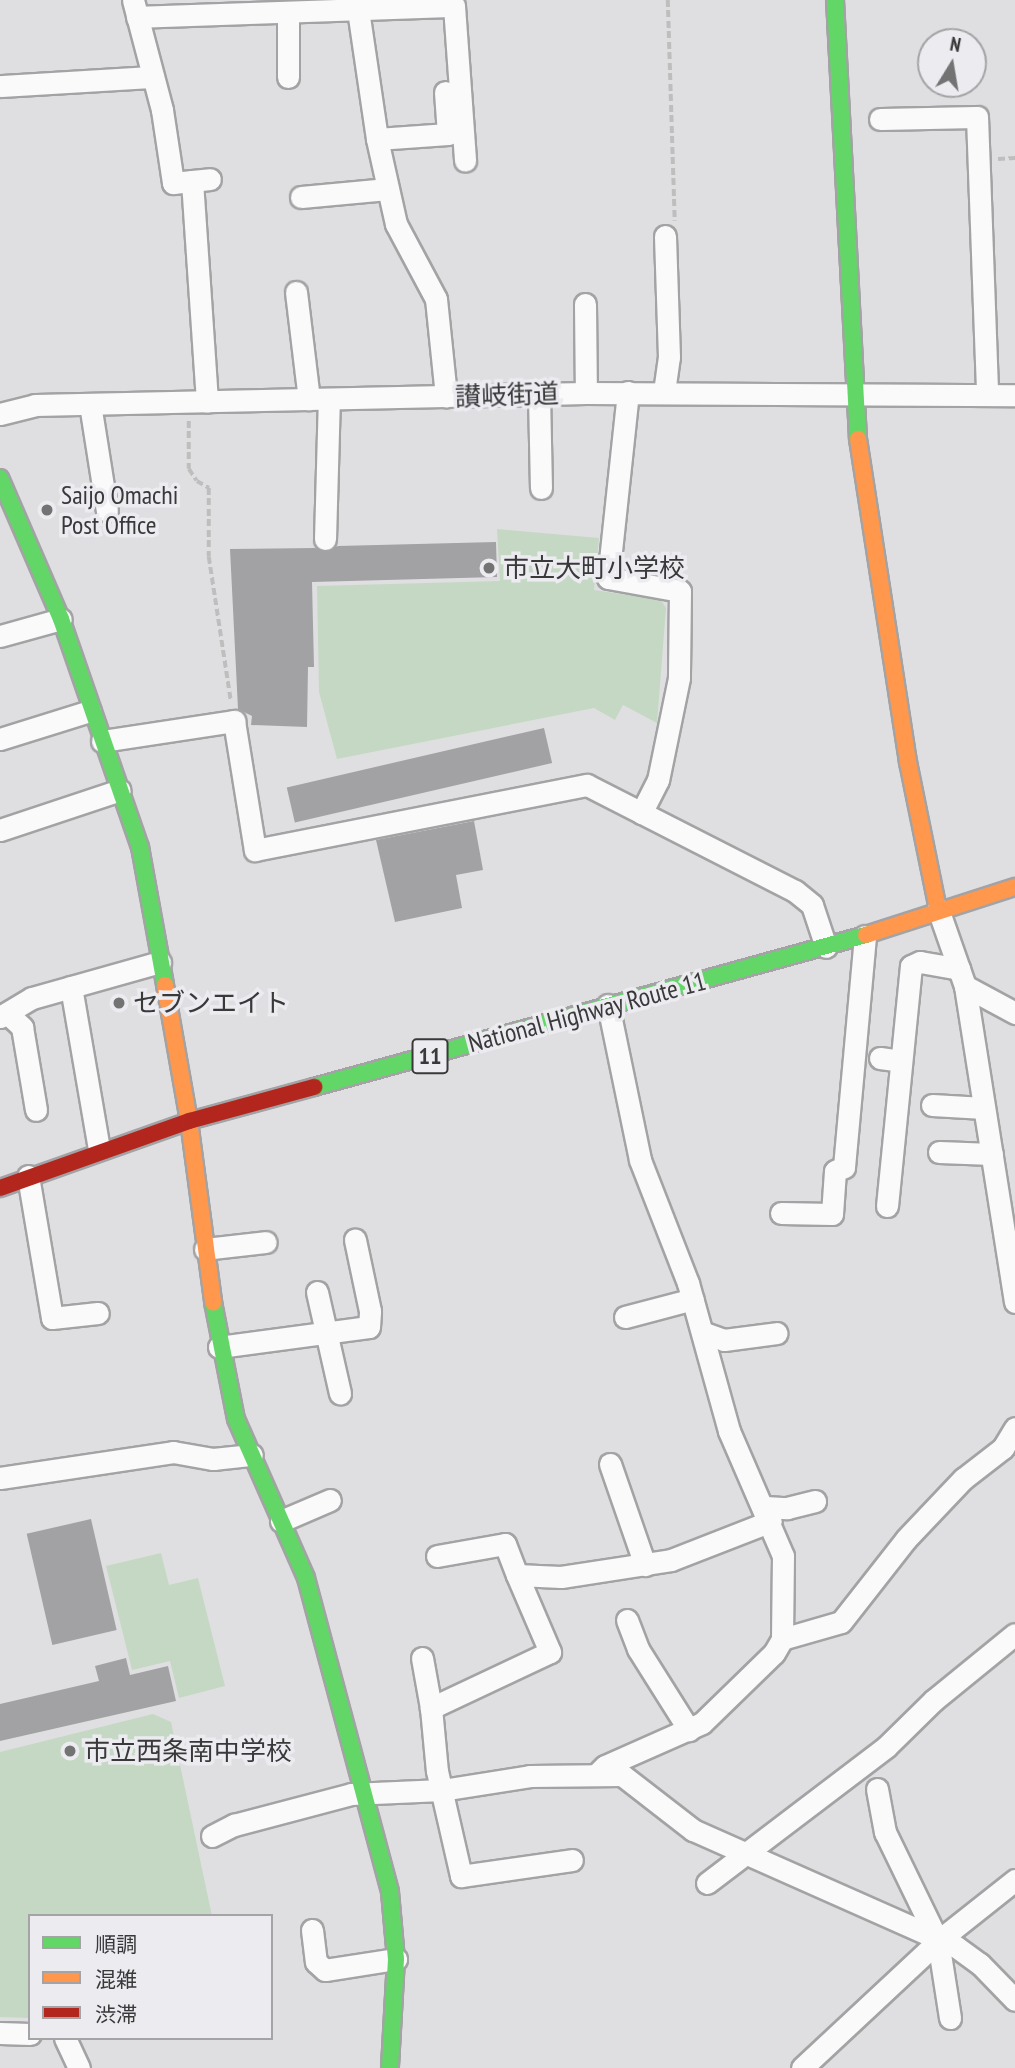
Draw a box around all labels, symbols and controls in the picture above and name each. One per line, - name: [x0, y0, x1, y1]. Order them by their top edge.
- north arrow: [917, 28, 987, 98]
- text: N: [948, 32, 963, 57]
- street label: 讃岐街道: [454, 378, 560, 412]
- place label: Saijo Omachi Post Office: [61, 479, 178, 540]
- marker: Saijo Omachi Post Office: [39, 502, 55, 518]
- place label: 市立大町小学校: [503, 552, 685, 584]
- marker: 市立大町小学校: [481, 560, 497, 576]
- street label: National Highway Route 11: [464, 965, 710, 1059]
- place label: セブンエイト: [133, 987, 289, 1019]
- marker: セブンエイト: [111, 995, 127, 1011]
- road number: 11: [411, 1036, 449, 1076]
- place label: 市立西条南中学校: [84, 1735, 292, 1767]
- marker: 市立西条南中学校: [62, 1743, 78, 1759]
- legend: [28, 1914, 273, 2040]
- text: 順調: [95, 1931, 137, 1958]
- text: 混雑: [95, 1966, 137, 1993]
- text: 渋滞: [95, 2001, 137, 2028]

